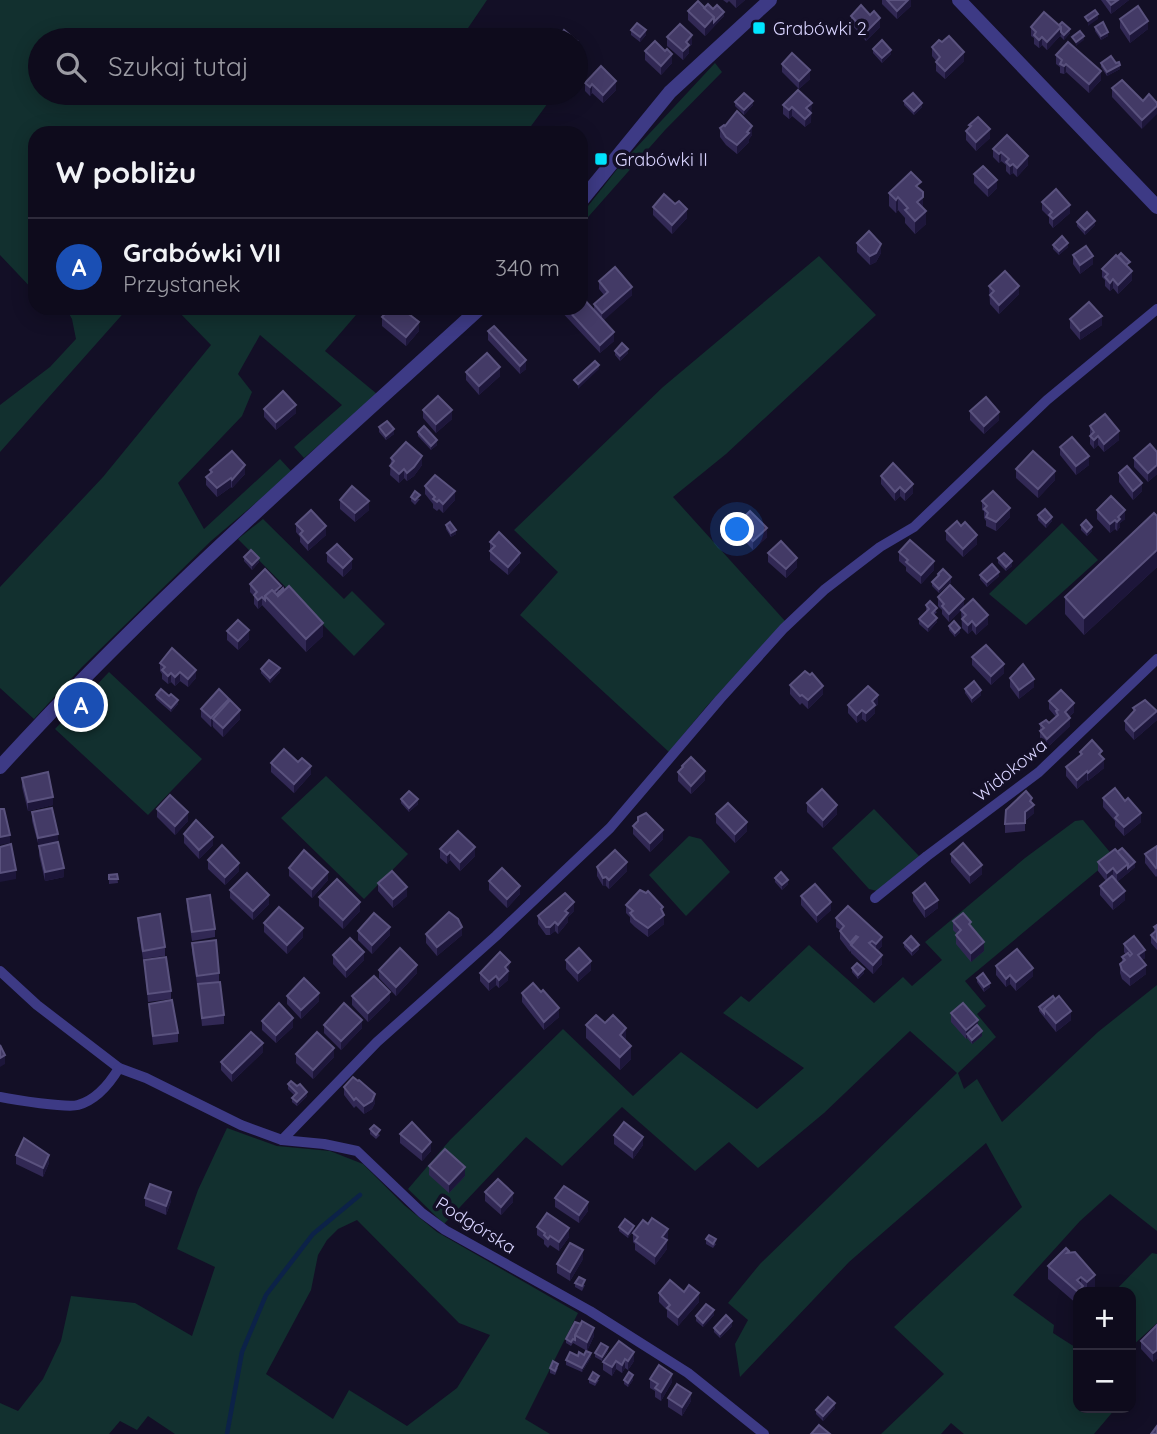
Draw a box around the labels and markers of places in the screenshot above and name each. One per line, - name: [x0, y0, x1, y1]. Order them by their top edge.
- place label: Grabówki 2: [773, 17, 867, 40]
- marker: Grabówki 2: [751, 20, 767, 36]
- place label: Grabówki II: [615, 148, 708, 171]
- marker: Grabówki II: [593, 151, 609, 167]
- pin: A: [58, 679, 104, 731]

